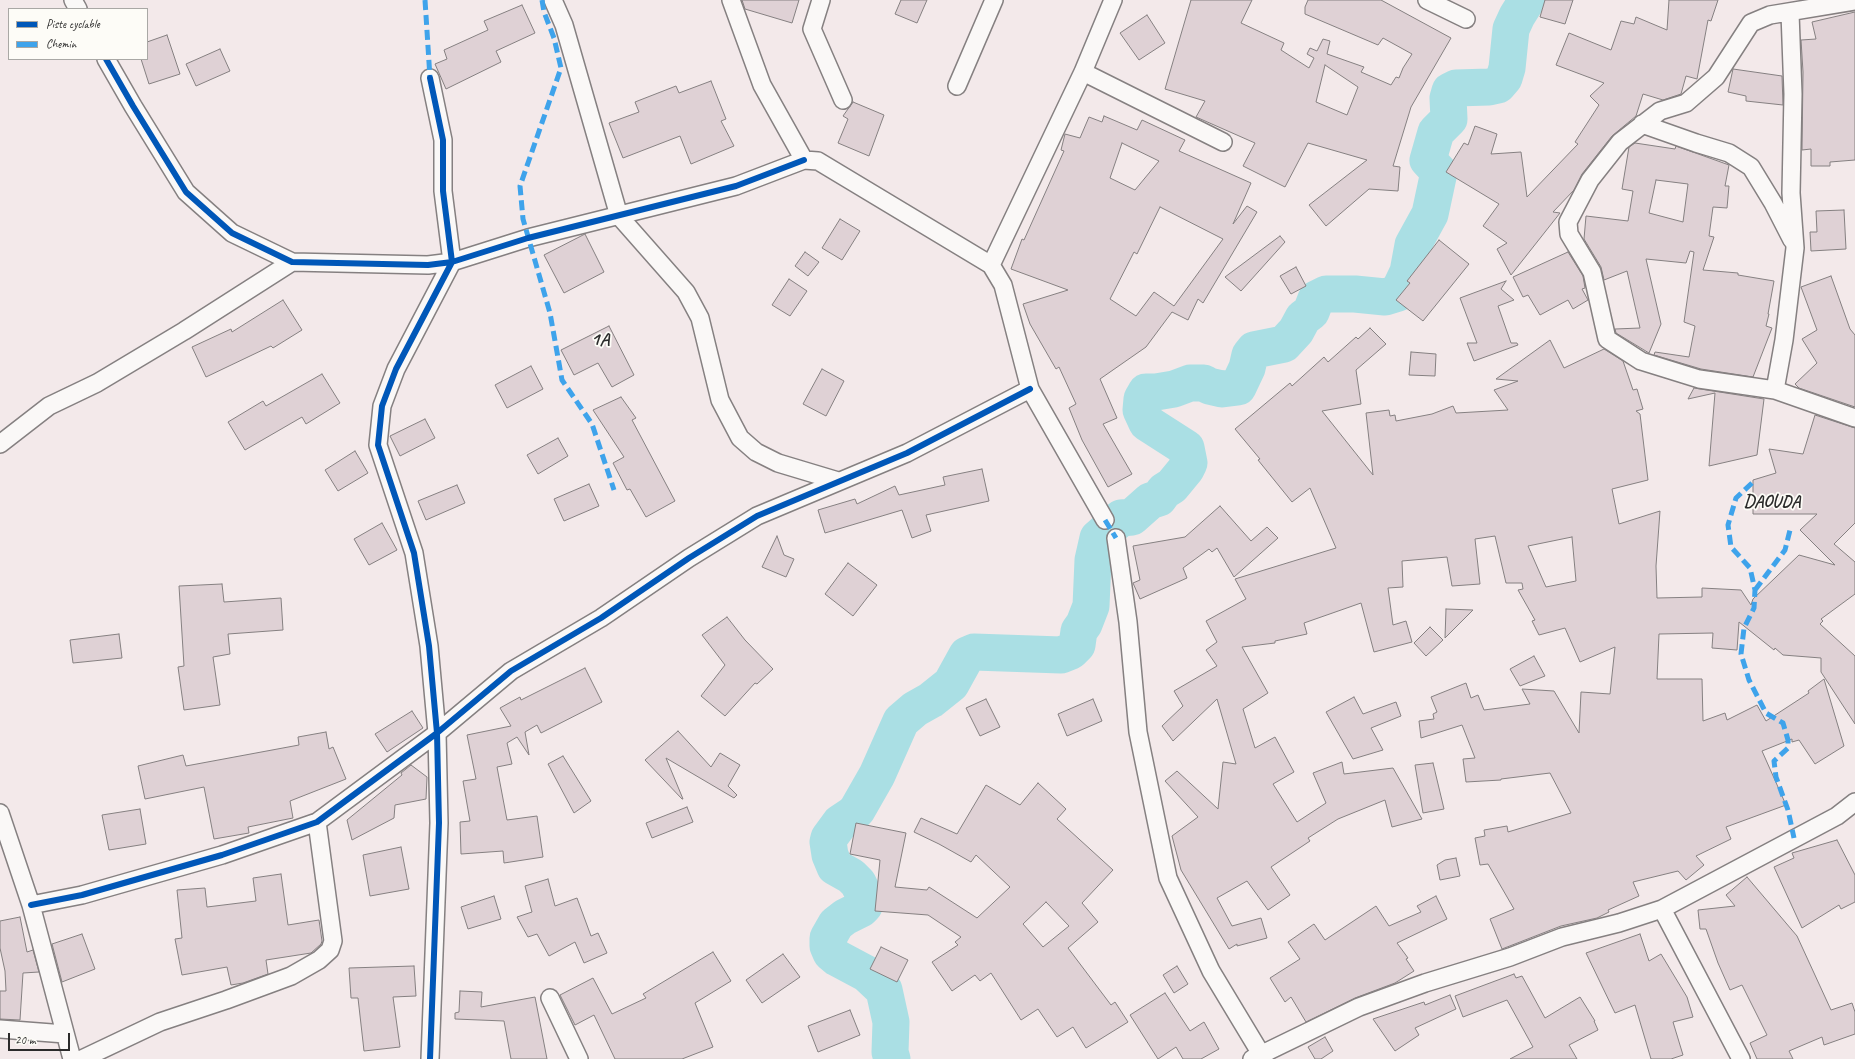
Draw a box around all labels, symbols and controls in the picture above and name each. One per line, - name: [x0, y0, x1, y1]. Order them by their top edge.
- legend: [8, 8, 148, 60]
- text: Piste cyclable: [46, 16, 100, 32]
- text: Chemin: [46, 36, 76, 52]
- district label: 1A: [591, 329, 609, 351]
- district label: DAOUDA: [1744, 491, 1800, 513]
- scale bar: [10, 1025, 72, 1051]
- text: 20 m: [15, 1032, 35, 1048]

